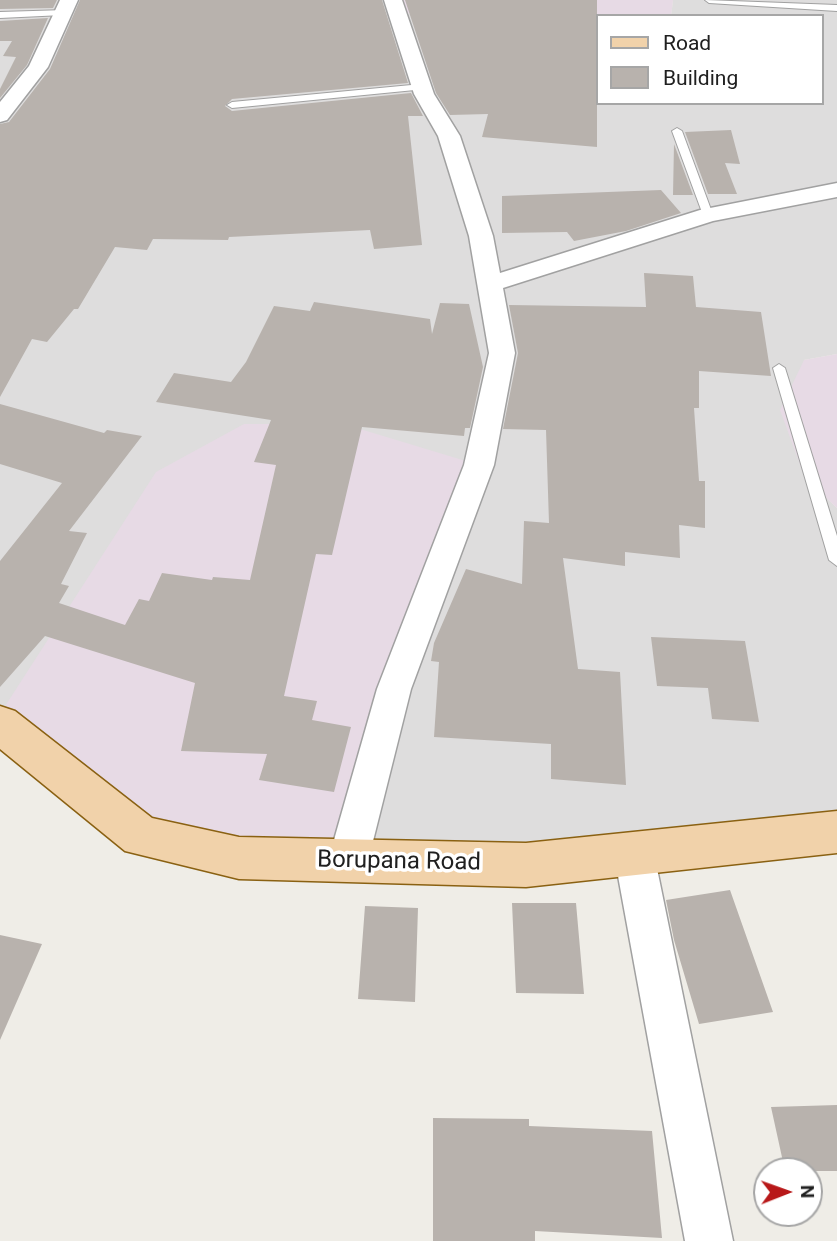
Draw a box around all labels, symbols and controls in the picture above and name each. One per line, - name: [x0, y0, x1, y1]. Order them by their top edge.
- legend: [596, 14, 823, 105]
- text: Road: [663, 31, 711, 55]
- text: Building: [663, 66, 738, 90]
- street label: Borupana Road: [317, 846, 481, 878]
- north arrow: [753, 1157, 823, 1227]
- text: N: [796, 1185, 819, 1199]

